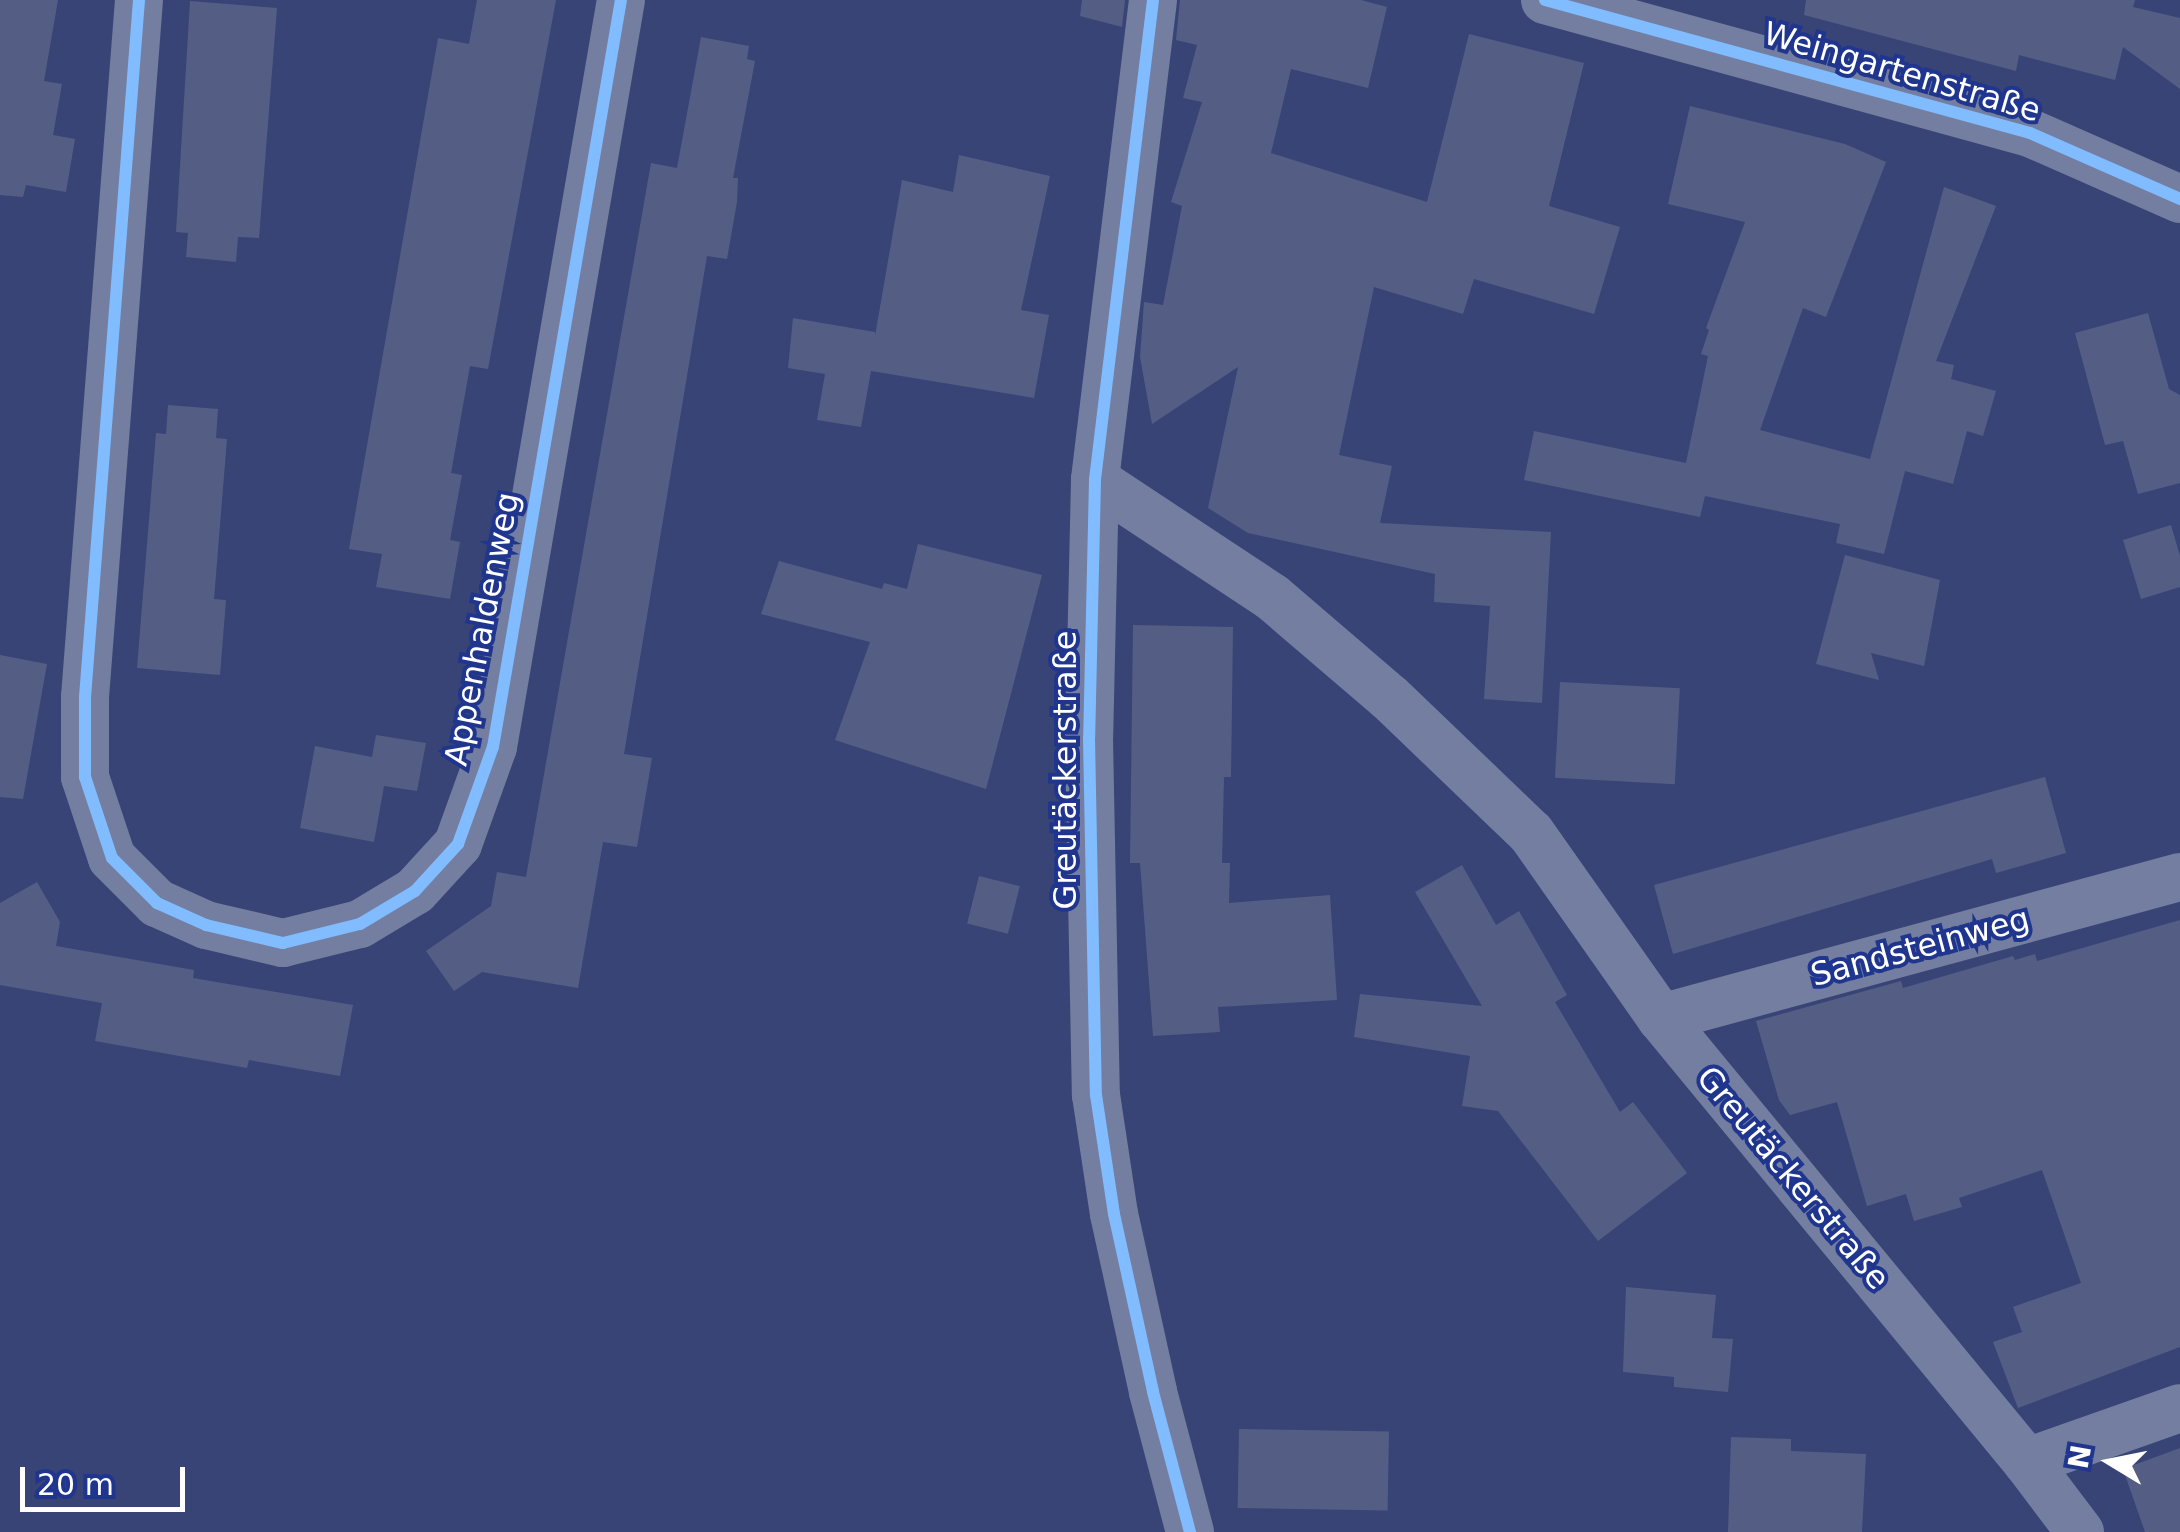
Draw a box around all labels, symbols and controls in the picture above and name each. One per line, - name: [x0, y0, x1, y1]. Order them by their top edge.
- street label: Weingartenstraße: [1759, 14, 2045, 130]
- street label: Appenhaldenweg: [437, 489, 527, 769]
- street label: Greutäckerstraße: [1046, 630, 1084, 910]
- street label: Sandsteinweg: [1806, 899, 2034, 995]
- street label: Greutäckerstraße: [1689, 1059, 1897, 1297]
- north arrow: [2060, 1412, 2160, 1512]
- text: N: [2062, 1442, 2098, 1471]
- scale bar: [25, 1447, 190, 1509]
- text: 20 m: [37, 1467, 114, 1502]

